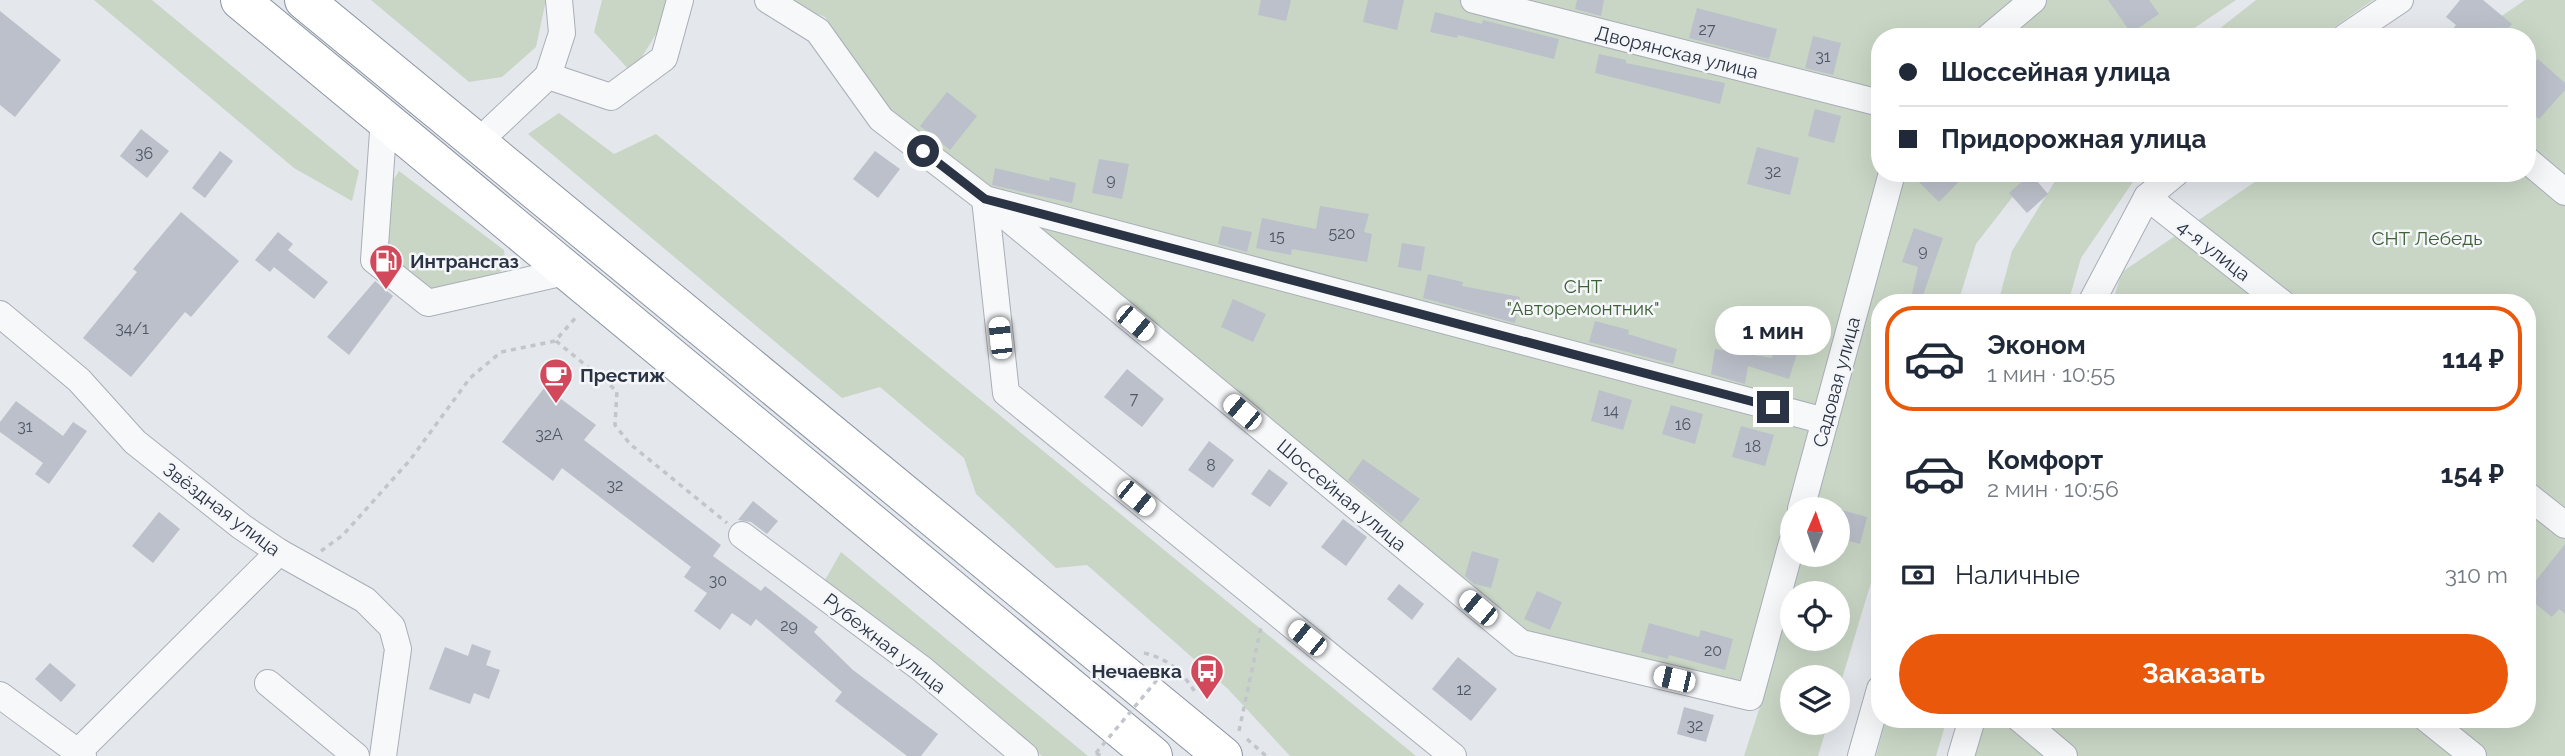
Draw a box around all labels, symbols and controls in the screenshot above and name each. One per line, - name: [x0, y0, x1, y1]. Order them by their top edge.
- house number: 27: [1699, 20, 1716, 39]
- street label: Дворянская улица: [1593, 21, 1761, 83]
- house number: 31: [1815, 47, 1831, 66]
- text: Шоссейная улица: [1941, 57, 2171, 87]
- text: Придорожная улица: [1941, 124, 2206, 154]
- route start: [907, 135, 939, 167]
- house number: 36: [135, 144, 153, 163]
- house number: 32: [1765, 162, 1781, 181]
- house number: 9: [1106, 170, 1116, 189]
- street label: 4-я улица: [2173, 215, 2255, 285]
- house number: 520: [1329, 224, 1355, 243]
- house number: 15: [1269, 227, 1285, 246]
- park label: СНТ Лебедь: [2372, 227, 2482, 249]
- house number: 9: [1918, 241, 1928, 260]
- fuel station icon: Интрансгаз: [367, 242, 405, 291]
- place label: Интрансгаз: [410, 250, 519, 272]
- park label: СНТ "Авторемонтник": [1506, 275, 1660, 319]
- car: [1113, 301, 1158, 345]
- callout: 1 мин: [1715, 306, 1831, 354]
- street label: Садовая улица: [1808, 314, 1864, 450]
- car: [988, 316, 1013, 360]
- text: 1 мин: [1742, 317, 1804, 344]
- house number: 34/1: [115, 319, 149, 338]
- icon: car: [1903, 327, 1966, 390]
- text: Эконом: [1987, 330, 2086, 360]
- text: 114 ₽: [2442, 344, 2504, 374]
- cafe icon: Престиж: [537, 356, 575, 405]
- text: 1 мин · 10:55: [1987, 360, 2115, 387]
- place label: Престиж: [580, 364, 665, 386]
- house number: 7: [1130, 389, 1139, 408]
- car: [1220, 390, 1265, 434]
- route end: [1757, 391, 1789, 423]
- house number: 14: [1603, 401, 1619, 420]
- house number: 16: [1675, 415, 1691, 434]
- house number: 31: [17, 417, 33, 436]
- house number: 32А: [535, 425, 563, 444]
- street label: Шоссейная улица: [1273, 435, 1411, 555]
- house number: 18: [1745, 437, 1761, 456]
- icon: car: [1903, 442, 1966, 505]
- text: Комфорт: [1987, 445, 2103, 475]
- house number: 8: [1206, 456, 1216, 475]
- street label: Звёздная улица: [159, 458, 285, 560]
- text: 154 ₽: [2441, 459, 2504, 489]
- text: 2 мин · 10:56: [1987, 475, 2119, 502]
- house number: 32: [607, 476, 623, 495]
- car: [1114, 477, 1159, 519]
- north arrow: [1780, 497, 1850, 567]
- map controls: [1780, 497, 1850, 735]
- icon: cash: [1899, 556, 1937, 594]
- text: Наличные: [1955, 560, 2080, 590]
- text: 310 m: [2445, 561, 2508, 588]
- house number: 30: [709, 571, 727, 590]
- button: locate: [1780, 581, 1850, 651]
- car: [1456, 586, 1501, 630]
- street label: Рубежная улица: [819, 588, 951, 698]
- house number: 29: [780, 616, 798, 635]
- car: [1285, 617, 1330, 659]
- button: Заказать: [1899, 634, 2508, 714]
- house number: 20: [1704, 641, 1722, 660]
- bus stop icon: Нечаевка: [1188, 652, 1226, 701]
- place label: Нечаевка: [1092, 660, 1182, 682]
- car: [1652, 664, 1697, 694]
- button: layers: [1780, 665, 1850, 735]
- house number: 12: [1456, 680, 1472, 699]
- house number: 32: [1687, 716, 1703, 735]

